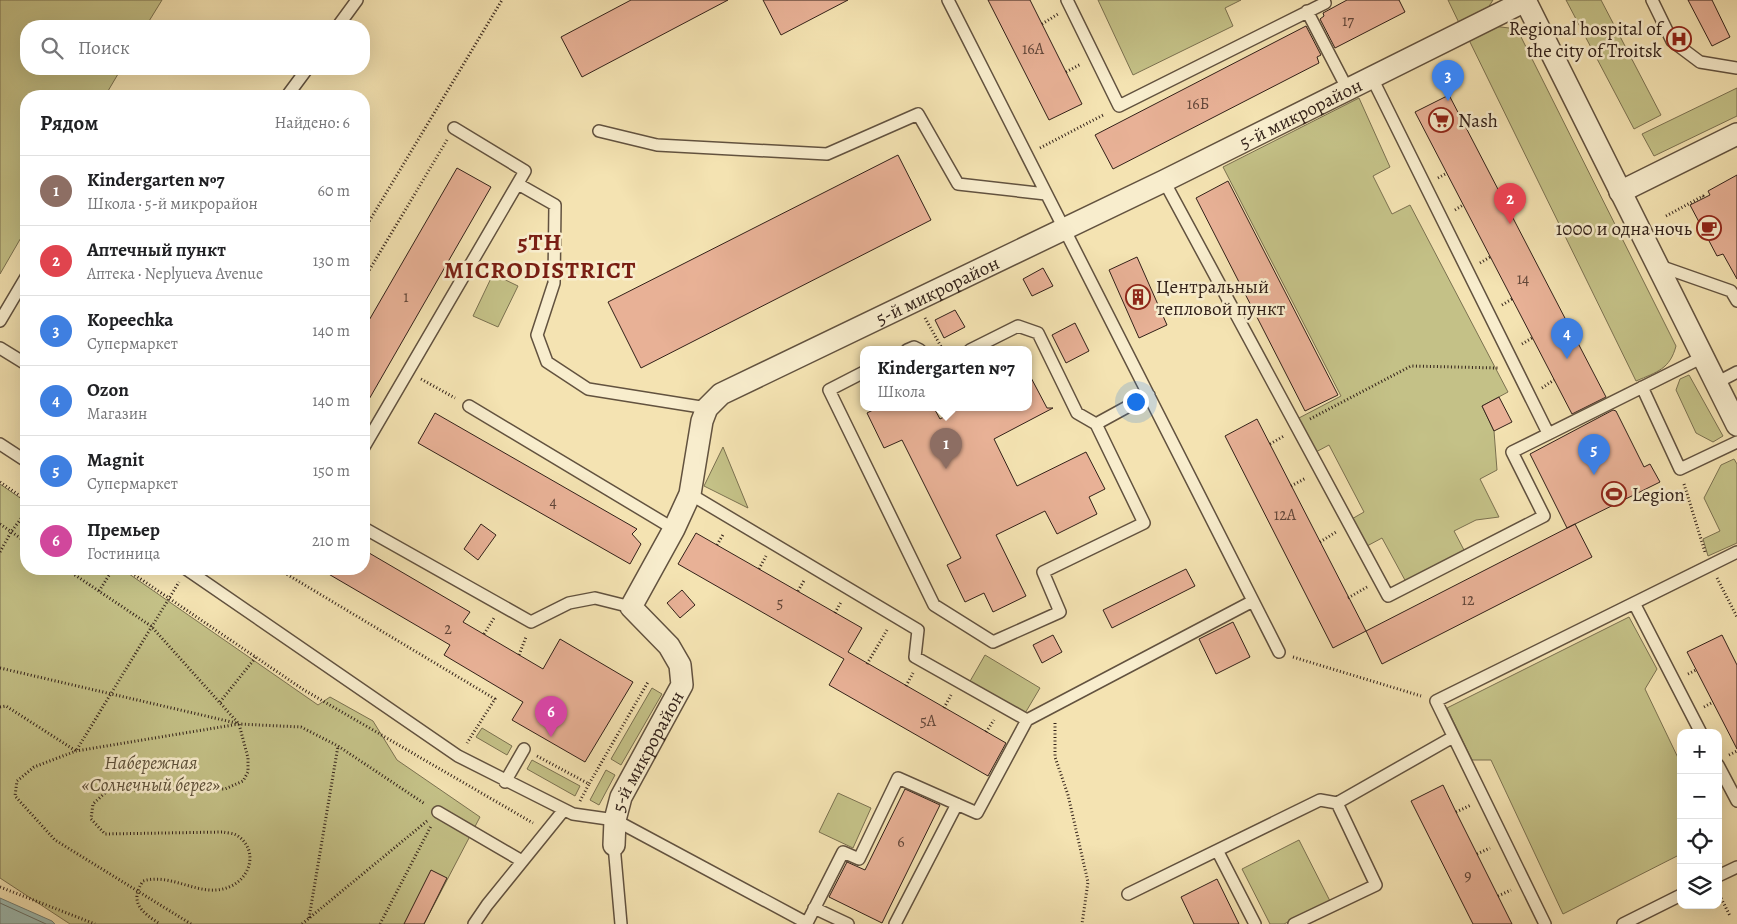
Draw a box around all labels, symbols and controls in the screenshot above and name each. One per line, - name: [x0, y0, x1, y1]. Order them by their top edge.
- house number: 17: [1342, 10, 1354, 32]
- place label: Regional hospital of the city of Troitsk: [1509, 16, 1665, 64]
- search box: [20, 20, 370, 75]
- hospital icon: Regional hospital of the city of Troitsk: [1666, 26, 1692, 52]
- icon: search: [38, 34, 66, 62]
- text: Поиск: [78, 35, 130, 61]
- house number: 16А: [1022, 38, 1045, 60]
- pin: 3: [1432, 60, 1464, 101]
- street label: 5-й микрорайон: [1235, 72, 1367, 155]
- house number: 16Б: [1187, 93, 1209, 115]
- supermarket icon: Nash: [1428, 107, 1454, 133]
- place label: Nash: [1458, 108, 1498, 134]
- text: Рядом: [40, 109, 98, 137]
- text: Найдено: 6: [275, 112, 350, 134]
- text: Kindergarten №7: [87, 167, 225, 193]
- text: 1: [53, 180, 59, 202]
- text: 60 m: [318, 180, 350, 202]
- pin: 2: [1494, 183, 1526, 224]
- text: Школа · 5-й микрорайон: [87, 193, 258, 215]
- cafe icon: 1000 и одна ночь: [1696, 215, 1722, 241]
- place label: 1000 и одна ночь: [1556, 216, 1692, 242]
- district label: 5TH MICRODISTRICT: [444, 226, 636, 286]
- text: Аптечный пункт: [87, 237, 226, 263]
- text: 2: [52, 250, 60, 272]
- text: 130 m: [313, 250, 350, 272]
- street label: 5-й микрорайон: [872, 250, 1004, 332]
- text: Аптека · Neplyueva Avenue: [87, 263, 263, 285]
- house number: 14: [1517, 268, 1529, 290]
- place label: Центральный тепловой пункт: [1156, 274, 1286, 322]
- building icon: Центральный тепловой пункт: [1125, 284, 1151, 310]
- house number: 1: [403, 286, 409, 308]
- text: Kopeechka: [87, 307, 174, 333]
- pin: 4: [1551, 318, 1583, 359]
- text: 3: [53, 320, 59, 342]
- text: 140 m: [312, 320, 350, 342]
- text: Супермаркет: [87, 333, 178, 355]
- popup: [860, 346, 1032, 411]
- text: Kindergarten №7: [877, 355, 1015, 381]
- text: Ozon: [87, 377, 129, 403]
- text: Школа: [877, 381, 926, 403]
- your location: [1123, 389, 1149, 415]
- text: 4: [52, 390, 60, 412]
- text: 140 m: [312, 390, 350, 412]
- text: Магазин: [87, 403, 147, 425]
- pin: 1: [930, 428, 962, 469]
- pin: 5: [1578, 434, 1610, 475]
- text: Magnit: [87, 447, 144, 473]
- text: 5: [53, 460, 59, 482]
- text: 150 m: [313, 460, 350, 482]
- text: Супермаркет: [87, 473, 178, 495]
- sports icon: Legion: [1601, 481, 1627, 507]
- place label: Legion: [1632, 482, 1685, 508]
- house number: 4: [549, 491, 557, 513]
- house number: 12А: [1274, 504, 1297, 526]
- text: Премьер: [87, 517, 160, 543]
- text: 6: [52, 530, 60, 552]
- text: 210 m: [312, 530, 350, 552]
- text: Гостиница: [87, 543, 160, 565]
- house number: 12: [1461, 589, 1475, 611]
- house number: 5: [777, 592, 784, 614]
- house number: 2: [444, 618, 452, 640]
- street label: 5-й микрорайон: [606, 686, 690, 815]
- pin: 6: [535, 696, 567, 737]
- house number: 5А: [920, 710, 937, 732]
- map controls: [1677, 729, 1722, 909]
- button: +: [1677, 729, 1722, 774]
- park label: Набережная «Солнечный берег»: [82, 750, 220, 798]
- button: −: [1677, 774, 1722, 819]
- button: locate: [1677, 819, 1722, 864]
- house number: 6: [897, 831, 905, 853]
- button: layers: [1677, 864, 1722, 909]
- house number: 9: [1464, 865, 1472, 887]

